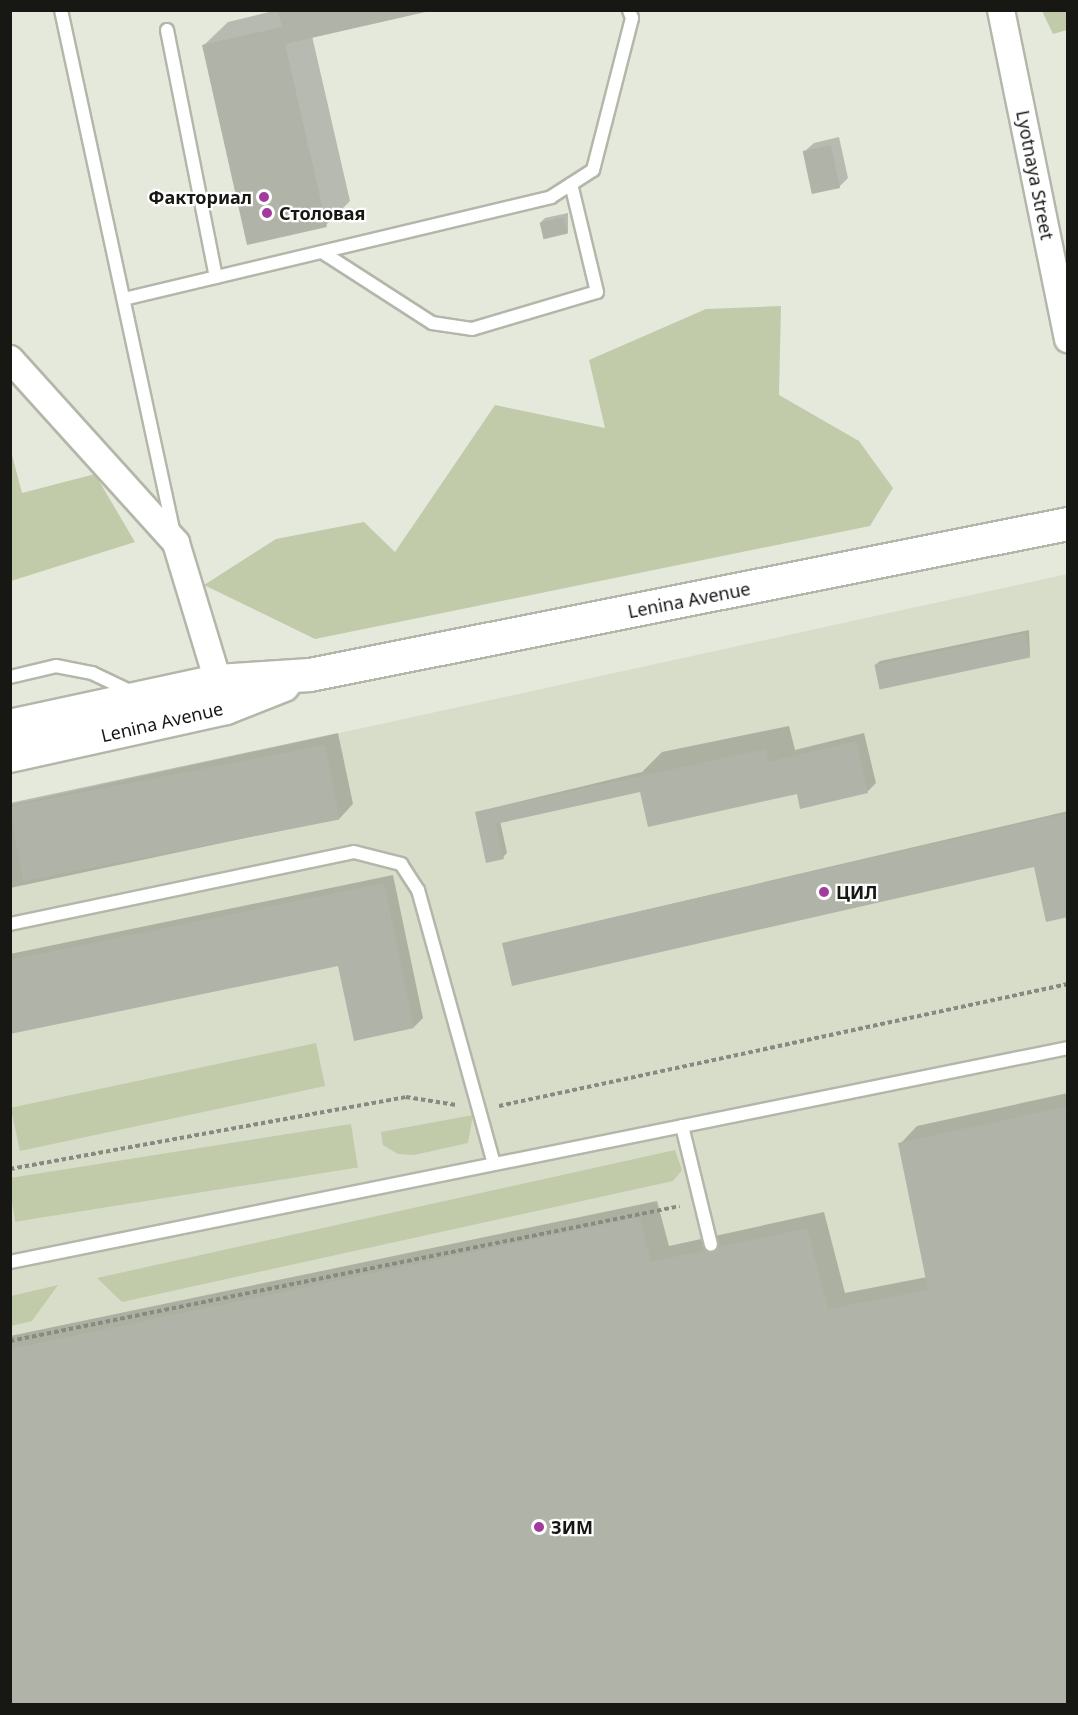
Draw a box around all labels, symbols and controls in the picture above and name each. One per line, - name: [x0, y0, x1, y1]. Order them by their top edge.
- street label: Lyotnaya Street: [1012, 108, 1058, 242]
- place label: Факториал: [148, 186, 252, 208]
- marker: Факториал: [257, 190, 271, 204]
- place label: Столовая: [279, 202, 365, 224]
- marker: Столовая: [260, 206, 274, 220]
- street label: Lenina Avenue: [626, 578, 752, 622]
- street label: Lenina Avenue: [99, 697, 225, 747]
- place label: ЦИЛ: [836, 881, 877, 903]
- marker: ЦИЛ: [817, 885, 831, 899]
- place label: ЗИМ: [551, 1516, 593, 1538]
- marker: ЗИМ: [532, 1520, 546, 1534]

